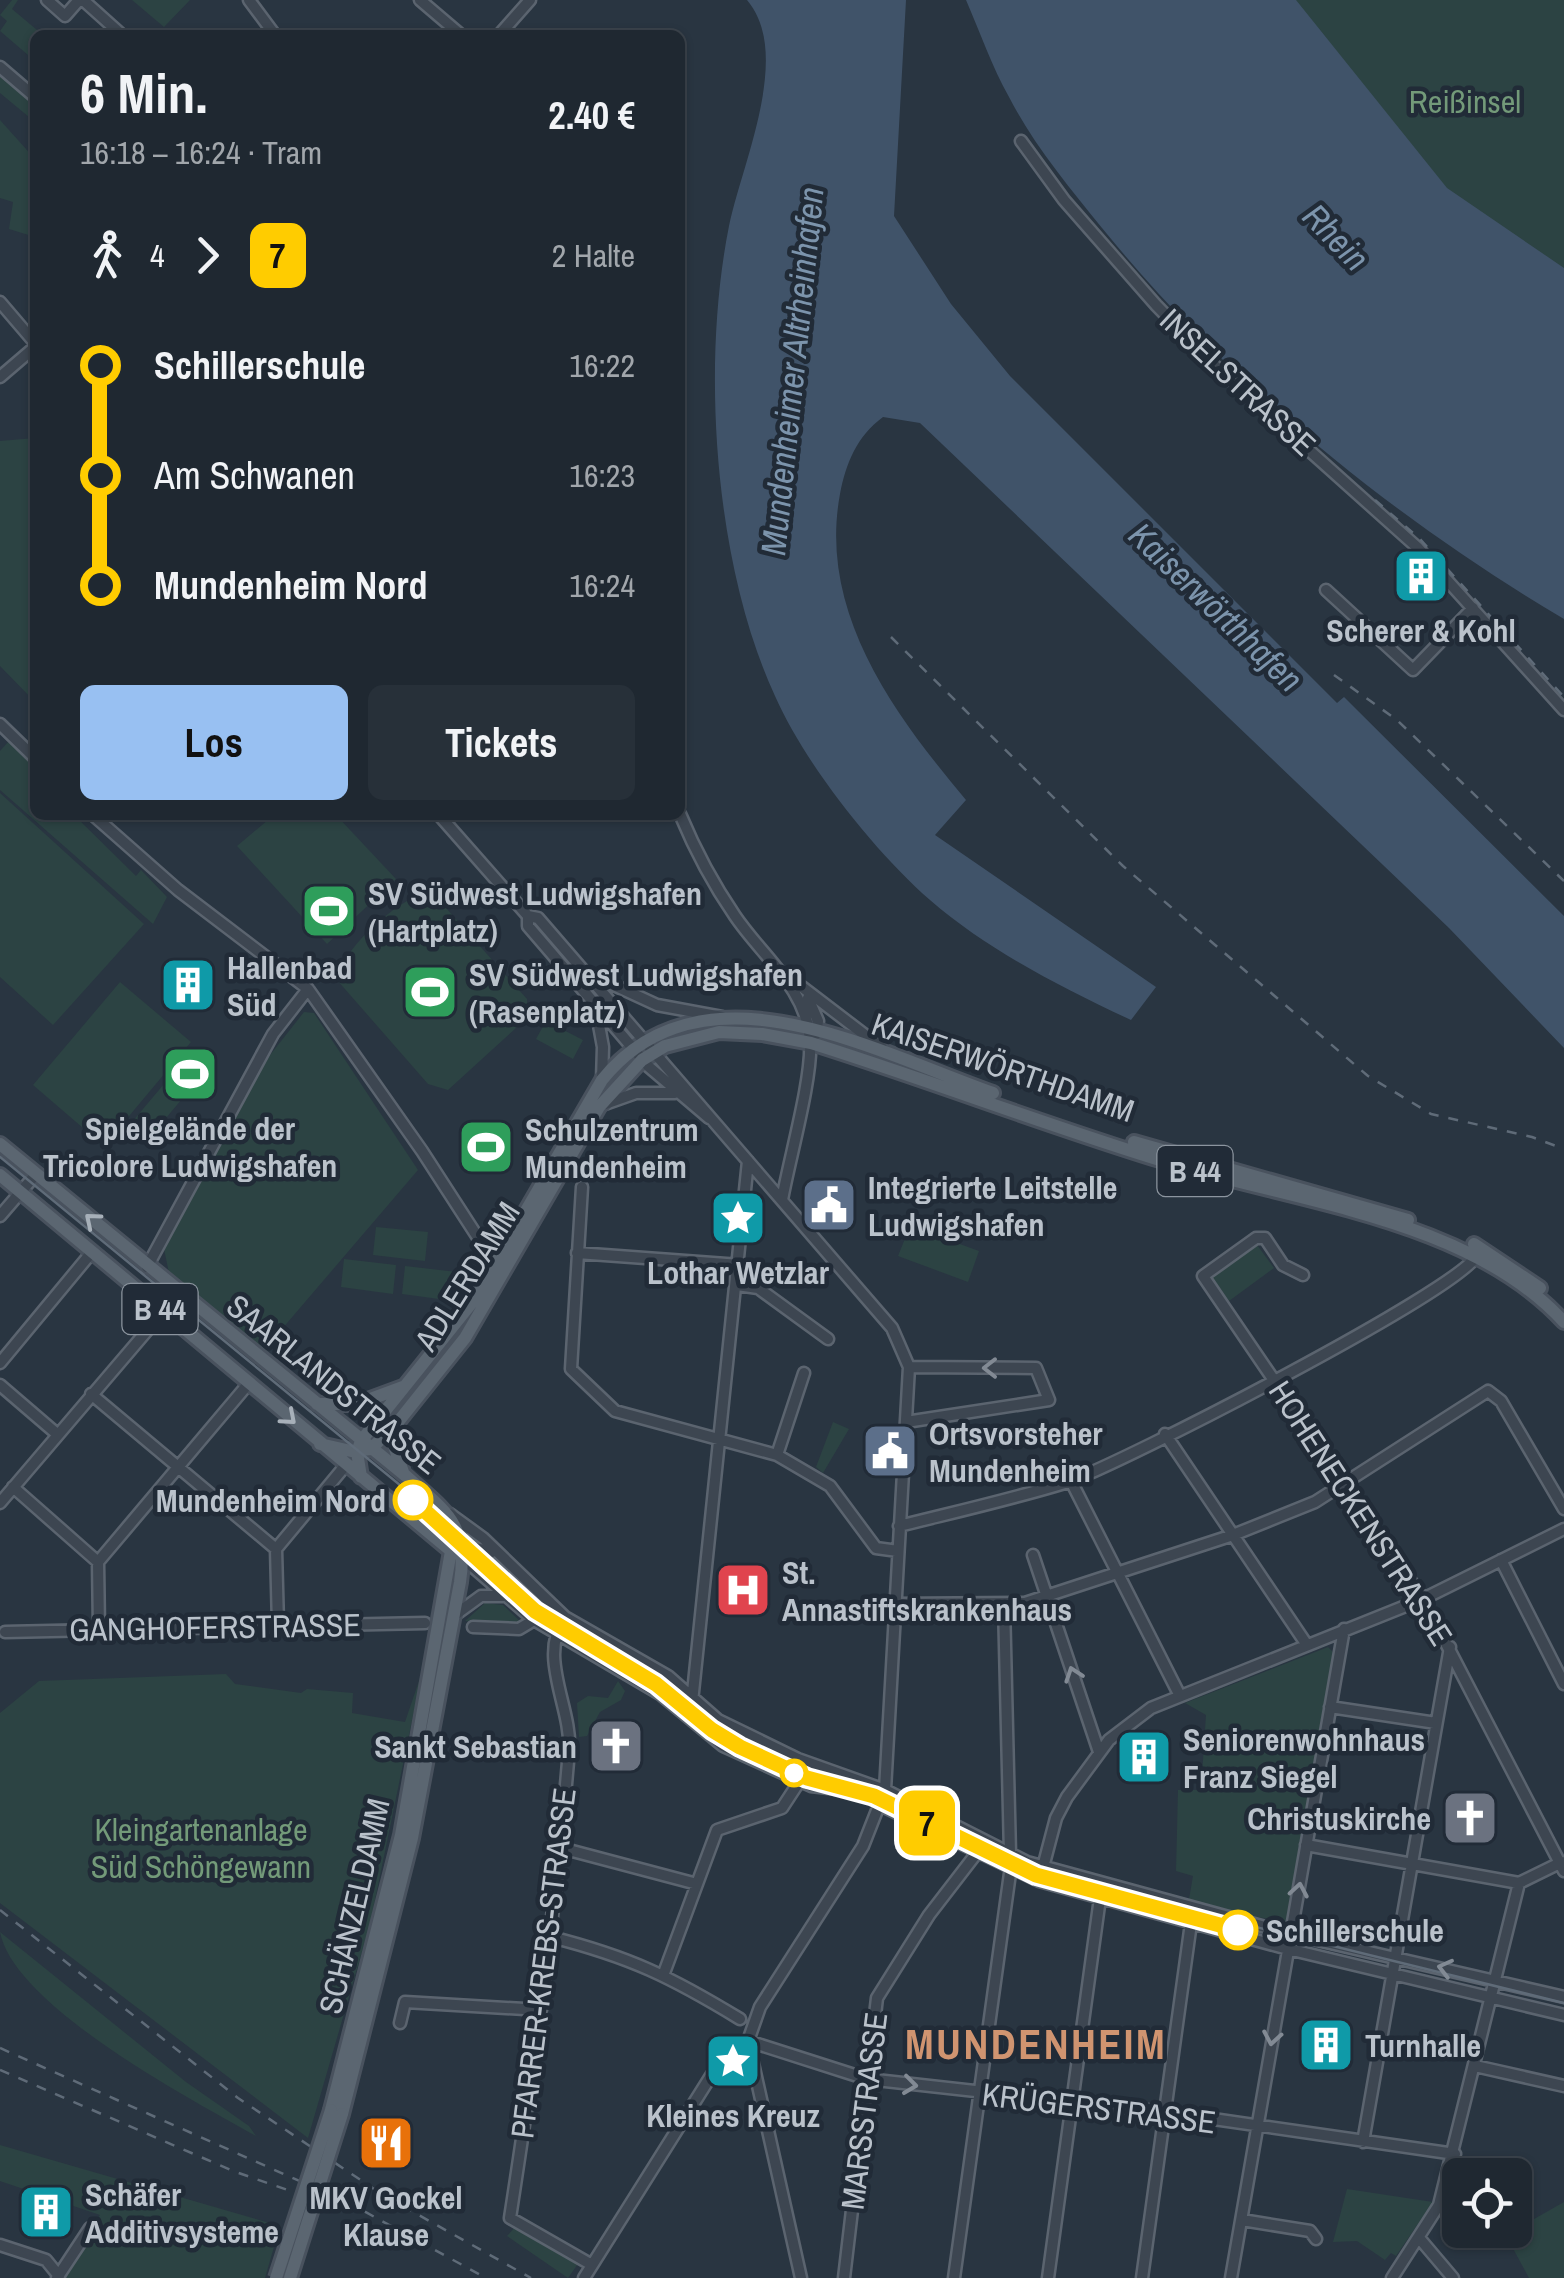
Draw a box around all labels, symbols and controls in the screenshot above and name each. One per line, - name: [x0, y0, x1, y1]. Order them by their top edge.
- text: 6 Min.: [80, 56, 208, 130]
- park label: Reißinsel: [1409, 80, 1521, 123]
- text: 2.40 €: [548, 90, 635, 141]
- text: 16:18 – 16:24 · Tram: [80, 131, 322, 174]
- water label: Mundenheimer Altrheinhafen: [749, 185, 835, 557]
- water label: Rhein: [1292, 193, 1380, 281]
- icon: walk: [80, 228, 135, 283]
- icon: forward: [180, 228, 235, 283]
- text: 7: [270, 232, 286, 279]
- text: 4: [150, 234, 165, 277]
- text: 2 Halte: [552, 234, 635, 277]
- street label: INSELSTRASSE: [1151, 299, 1325, 465]
- text: Schillerschule: [154, 340, 365, 391]
- text: 16:22: [569, 344, 635, 387]
- text: Am Schwanen: [154, 450, 355, 501]
- text: 16:23: [569, 454, 635, 497]
- water label: Kaiserwörthhafen: [1119, 512, 1313, 702]
- building icon: Scherer & Kohl: [1391, 546, 1451, 606]
- text: Mundenheim Nord: [154, 560, 428, 611]
- text: 16:24: [569, 564, 635, 607]
- place label: Scherer & Kohl: [1326, 609, 1516, 652]
- button: Los: [80, 685, 348, 800]
- button: Tickets: [368, 685, 635, 800]
- place label: SV Südwest Ludwigshafen (Hartplatz): [368, 872, 702, 952]
- sports icon: SV Südwest Ludwigshafen (Hartplatz): [299, 881, 359, 941]
- place label: Hallenbad Süd: [227, 946, 352, 1026]
- place label: SV Südwest Ludwigshafen (Rasenplatz): [469, 953, 803, 1033]
- building icon: Hallenbad Süd: [158, 955, 218, 1015]
- sports icon: SV Südwest Ludwigshafen (Rasenplatz): [400, 962, 460, 1022]
- street label: KAISERWÖRTHDAMM: [866, 1002, 1140, 1132]
- sports icon: Spielgelände der Tricolore Ludwigshafen: [160, 1044, 220, 1104]
- place label: Spielgelände der Tricolore Ludwigshafen: [43, 1107, 337, 1187]
- place label: Schulzentrum Mundenheim: [525, 1108, 699, 1188]
- sports icon: Schulzentrum Mundenheim: [456, 1117, 516, 1177]
- road number: B 44: [1158, 1146, 1232, 1196]
- place label: Integrierte Leitstelle Ludwigshafen: [868, 1166, 1117, 1246]
- public building icon: Integrierte Leitstelle Ludwigshafen: [799, 1175, 859, 1235]
- place icon: Lothar Wetzlar: [708, 1188, 768, 1248]
- street label: ADLERDAMM: [404, 1194, 530, 1359]
- one-way arrow: [85, 1214, 103, 1232]
- place label: Lothar Wetzlar: [647, 1251, 830, 1294]
- road number: B 44: [122, 1284, 198, 1334]
- street label: SAARLANDSTRASSE: [218, 1284, 450, 1484]
- one-way arrow: [981, 1357, 996, 1379]
- street label: HOHENECKENSTRASSE: [1259, 1372, 1463, 1654]
- one-way arrow: [277, 1406, 296, 1424]
- place label: Ortsvorsteher Mundenheim: [929, 1412, 1103, 1492]
- public building icon: Ortsvorsteher Mundenheim: [860, 1421, 920, 1481]
- place label: Mundenheim Nord: [156, 1479, 386, 1522]
- marker: Mundenheim Nord: [394, 1481, 432, 1519]
- place label: St. Annastiftskrankenhaus: [782, 1551, 1072, 1631]
- hospital icon: St. Annastiftskrankenhaus: [713, 1560, 773, 1620]
- street label: GANGHOFERSTRASSE: [69, 1603, 361, 1651]
- one-way arrow: [1065, 1667, 1085, 1684]
- church icon: Sankt Sebastian: [586, 1716, 646, 1776]
- place label: Seniorenwohnhaus Franz Siegel: [1183, 1718, 1425, 1798]
- place label: Sankt Sebastian: [374, 1725, 577, 1768]
- building icon: Seniorenwohnhaus Franz Siegel: [1114, 1727, 1174, 1787]
- unlabelled marker: [781, 1760, 807, 1786]
- street label: PFARRER-KREBS-STRASSE: [500, 1785, 586, 2141]
- church icon: Christuskirche: [1440, 1788, 1500, 1848]
- line badge: 7: [894, 1790, 960, 1856]
- street label: SCHÄNZELDAMM: [308, 1794, 400, 2018]
- place label: Christuskirche: [1247, 1797, 1431, 1840]
- text: 7: [919, 1800, 935, 1847]
- park label: Kleingartenanlage Süd Schöngewann: [91, 1808, 311, 1888]
- one-way arrow: [1288, 1881, 1309, 1898]
- place label: Schillerschule: [1266, 1909, 1444, 1952]
- marker: Schillerschule: [1219, 1911, 1257, 1949]
- one-way arrow: [1437, 1959, 1454, 1980]
- street label: MARSSTRASSE: [831, 2010, 897, 2212]
- building icon: Turnhalle: [1296, 2015, 1356, 2075]
- district label: MUNDENHEIM: [905, 2016, 1167, 2072]
- place label: Turnhalle: [1365, 2024, 1481, 2067]
- one-way arrow: [1262, 2030, 1283, 2047]
- place icon: Kleines Kreuz: [703, 2031, 763, 2091]
- street label: KRÜGERSTRASSE: [980, 2072, 1218, 2144]
- one-way arrow: [902, 2074, 918, 2095]
- place label: Kleines Kreuz: [646, 2094, 820, 2137]
- restaurant icon: MKV Gockel Klause: [356, 2113, 416, 2173]
- map controls: [1442, 2158, 1532, 2248]
- button: locate: [1442, 2158, 1532, 2248]
- place label: Schäfer Additivsysteme: [85, 2173, 279, 2253]
- place label: MKV Gockel Klause: [309, 2176, 463, 2256]
- building icon: Schäfer Additivsysteme: [16, 2182, 76, 2242]

